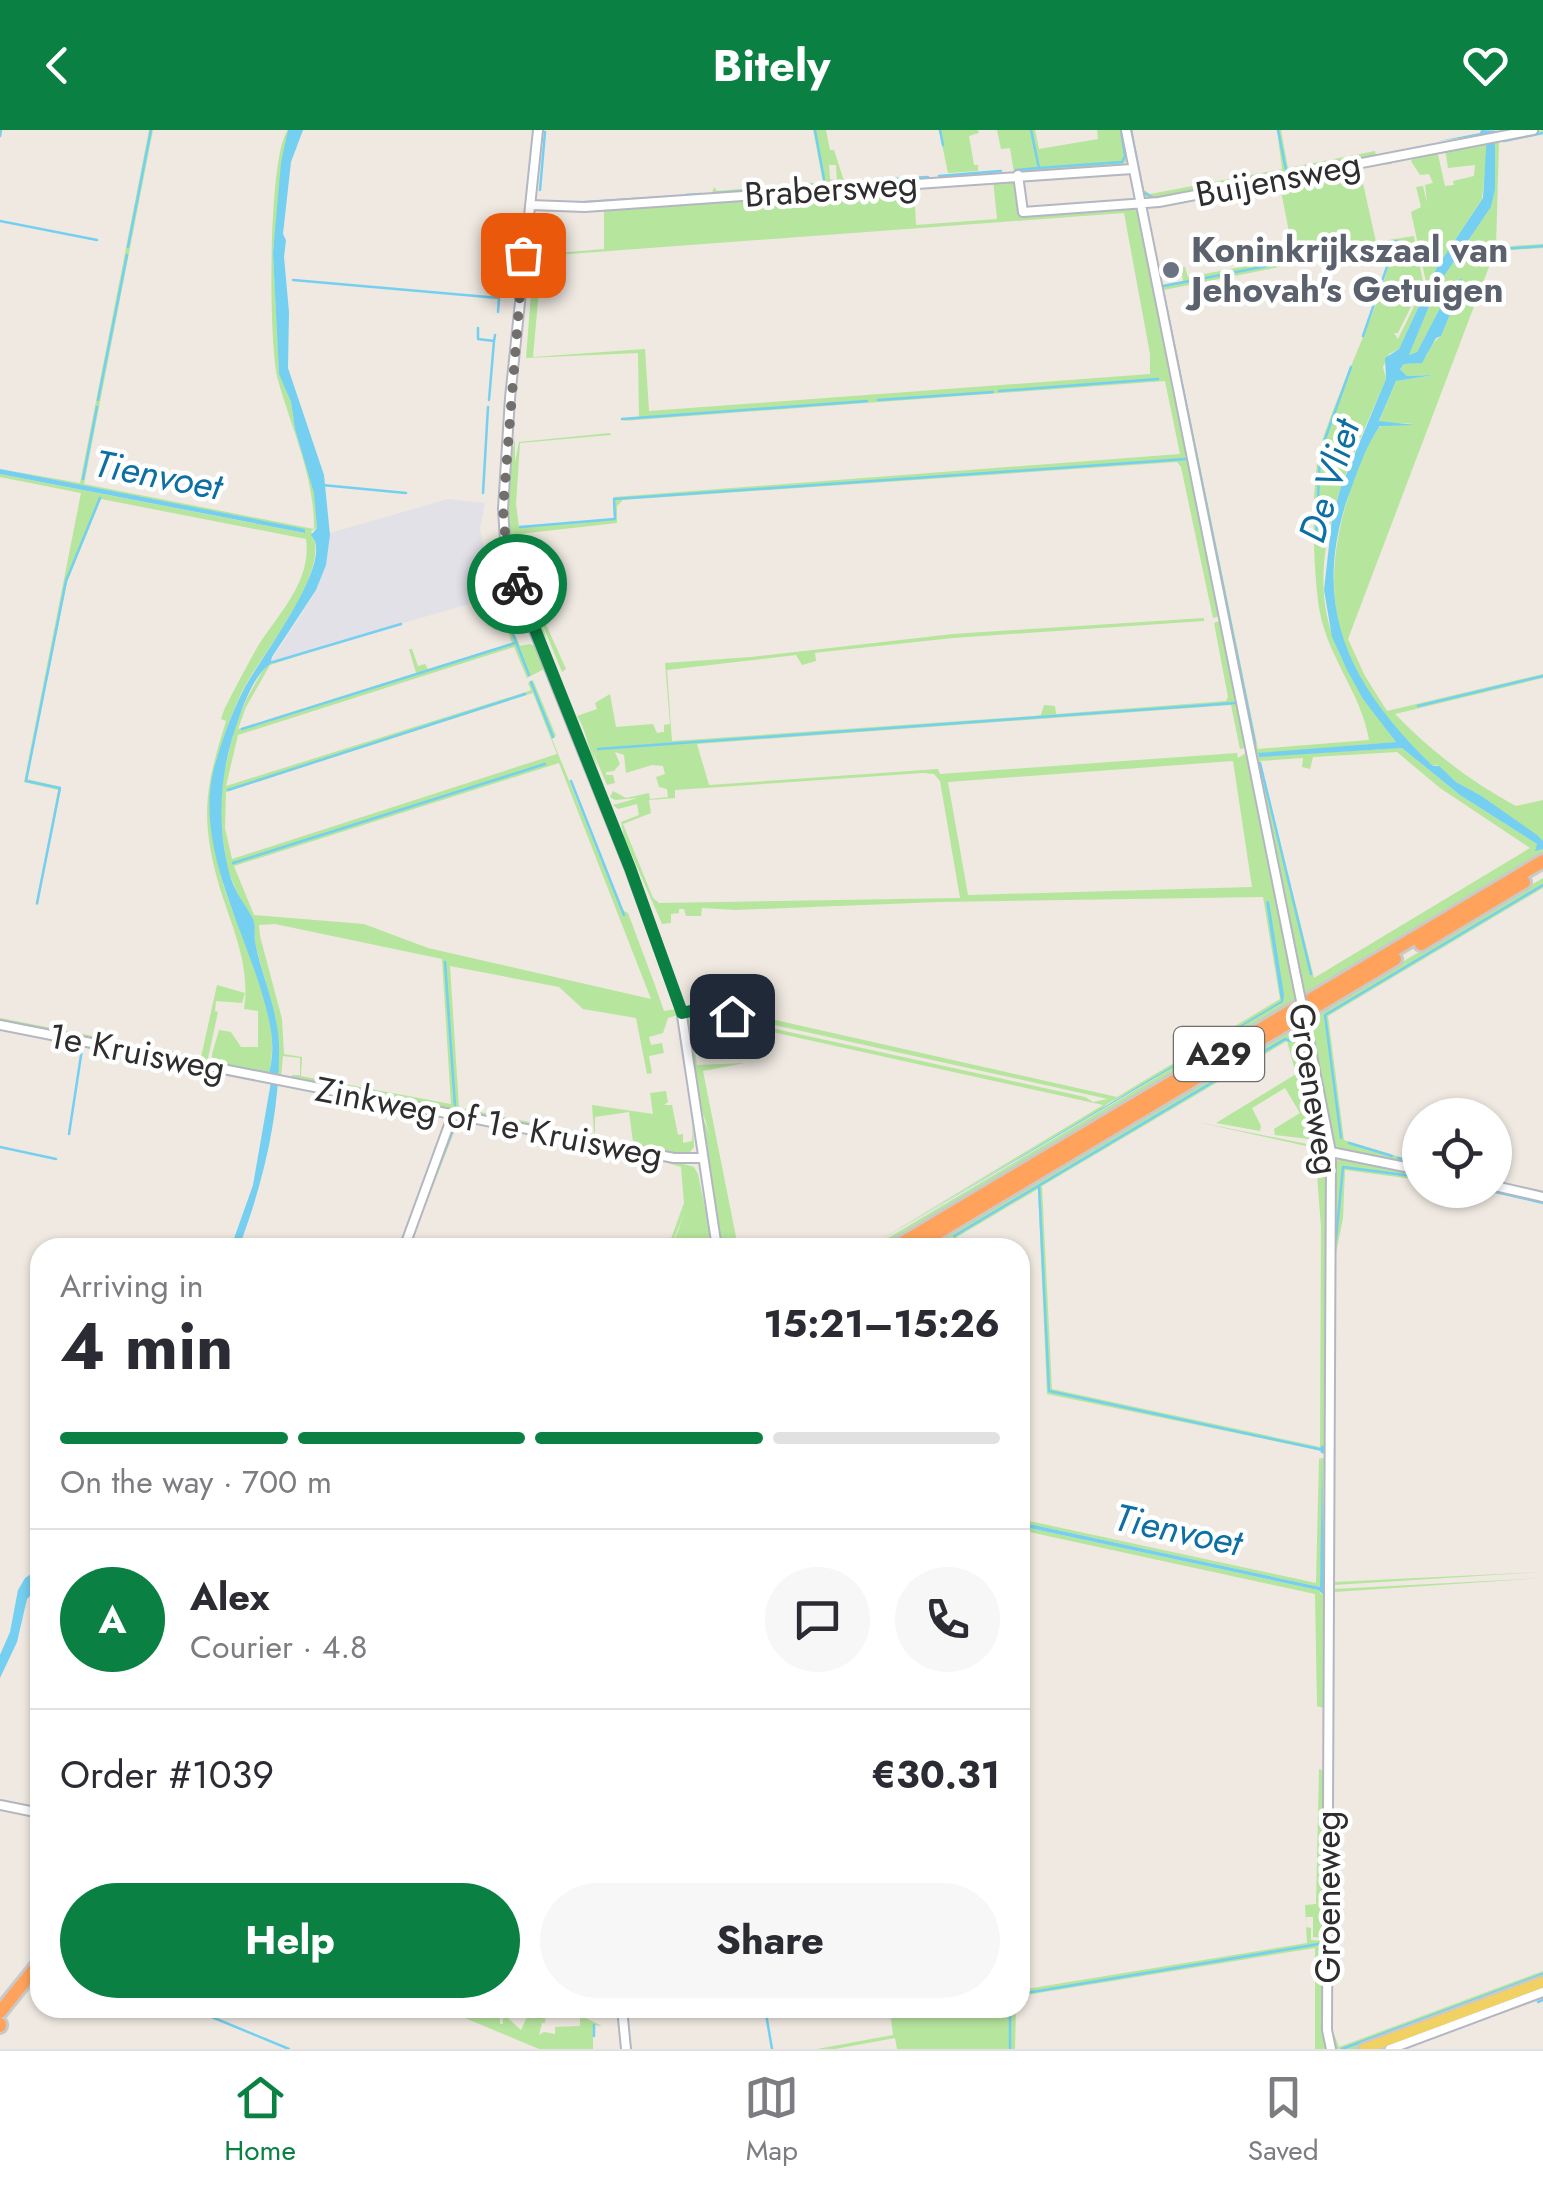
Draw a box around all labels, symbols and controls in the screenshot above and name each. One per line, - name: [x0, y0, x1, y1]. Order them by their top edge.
- text: Bitely: [713, 33, 831, 98]
- icon: back: [30, 38, 85, 93]
- icon: heart: [1458, 38, 1513, 93]
- street label: Buijensweg: [1191, 138, 1365, 220]
- street label: Brabersweg: [743, 158, 919, 220]
- pin: [481, 213, 566, 298]
- place label: Koninkrijkszaal van Jehovah's Getuigen: [1185, 225, 1508, 315]
- icon: bag: [496, 228, 551, 283]
- marker: Koninkrijkszaal van Jehovah's Getuigen: [1160, 259, 1182, 281]
- water label: De Vliet: [1284, 411, 1374, 549]
- water label: Tienvoet: [90, 435, 229, 514]
- courier: [467, 534, 567, 634]
- icon: bike: [490, 557, 545, 612]
- pin: [690, 974, 775, 1059]
- icon: home: [705, 989, 760, 1044]
- street label: Groeneweg: [1276, 1000, 1352, 1178]
- street label: 1e Kruisweg: [45, 1010, 229, 1094]
- road number: A29: [1174, 1027, 1264, 1081]
- street label: Zinkweg of 1e Kruisweg: [311, 1064, 667, 1180]
- map controls: [1402, 1098, 1512, 1208]
- button: locate: [1402, 1098, 1512, 1208]
- text: Arriving in: [60, 1263, 204, 1309]
- text: 15:21–15:26: [763, 1296, 1000, 1351]
- text: 4 min: [60, 1299, 234, 1393]
- text: On the way · 700 m: [60, 1459, 332, 1505]
- water label: Tienvoet: [1110, 1489, 1249, 1570]
- button: chat: [765, 1567, 870, 1672]
- button: phone: [895, 1567, 1000, 1672]
- text: Alex: [190, 1569, 270, 1624]
- text: A: [99, 1592, 126, 1647]
- text: Courier · 4.8: [190, 1624, 367, 1670]
- text: Order #1039: [60, 1747, 274, 1802]
- text: €30.31: [871, 1747, 1000, 1802]
- street label: Groeneweg: [1303, 1811, 1353, 1983]
- button: Help: [60, 1883, 520, 1998]
- button: Share: [540, 1883, 1000, 1998]
- tab: Home: [224, 2070, 296, 2171]
- tab: Map: [744, 2070, 799, 2171]
- tab: Saved: [1248, 2070, 1319, 2171]

